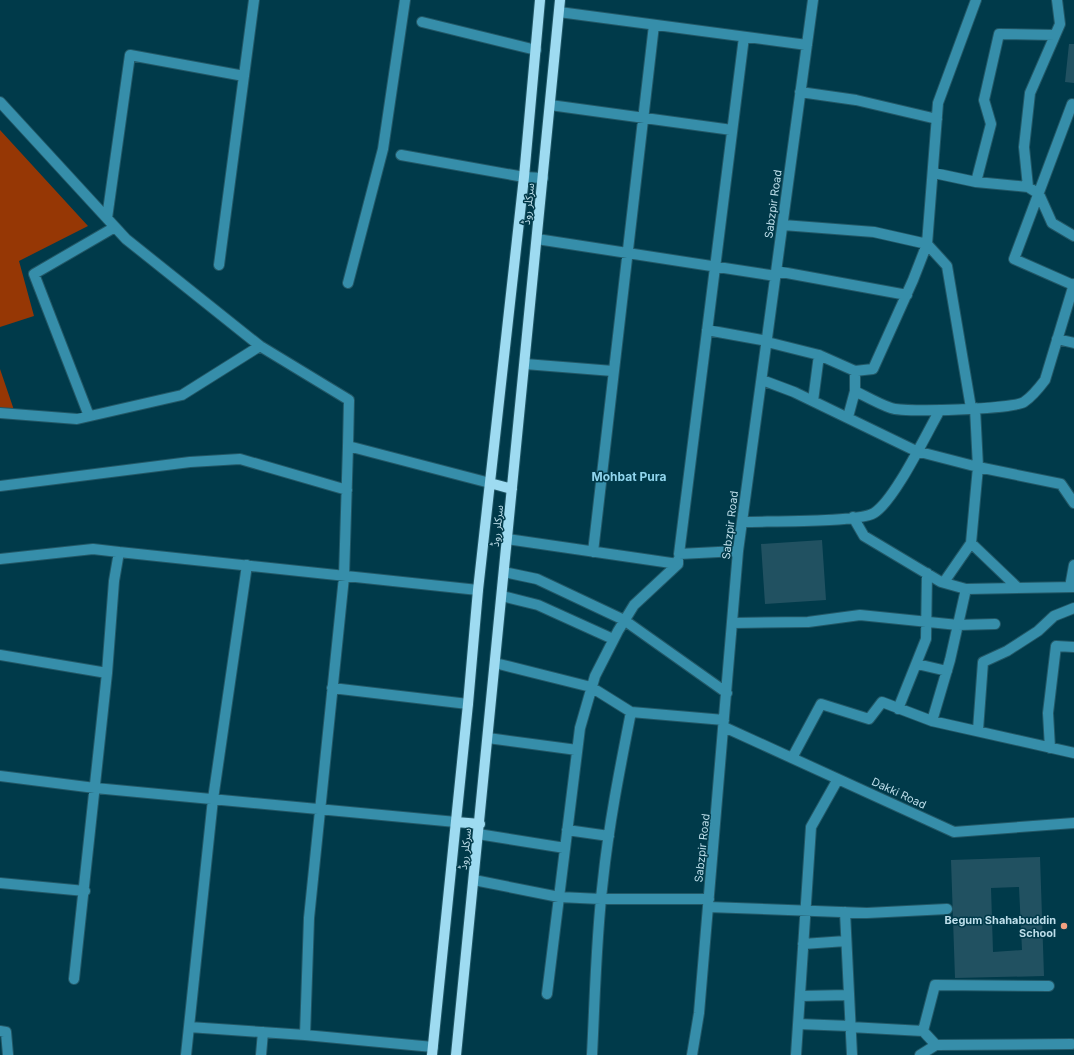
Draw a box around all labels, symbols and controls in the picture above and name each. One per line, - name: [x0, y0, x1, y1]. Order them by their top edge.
- street label: Sabzpir Road: [761, 169, 785, 239]
- street label: سرکلر روڈ: [519, 182, 537, 226]
- district label: Mohbat Pura: [592, 469, 666, 484]
- street label: Sabzpir Road: [719, 490, 741, 560]
- street label: سرکلر روڈ: [488, 504, 506, 548]
- street label: Dakki Road: [870, 774, 928, 812]
- street label: Sabzpir Road: [691, 813, 713, 883]
- street label: سرکلر روڈ: [456, 827, 474, 871]
- place label: Begum Shahabuddin School: [945, 913, 1056, 940]
- marker: Begum Shahabuddin School: [1059, 921, 1069, 931]

